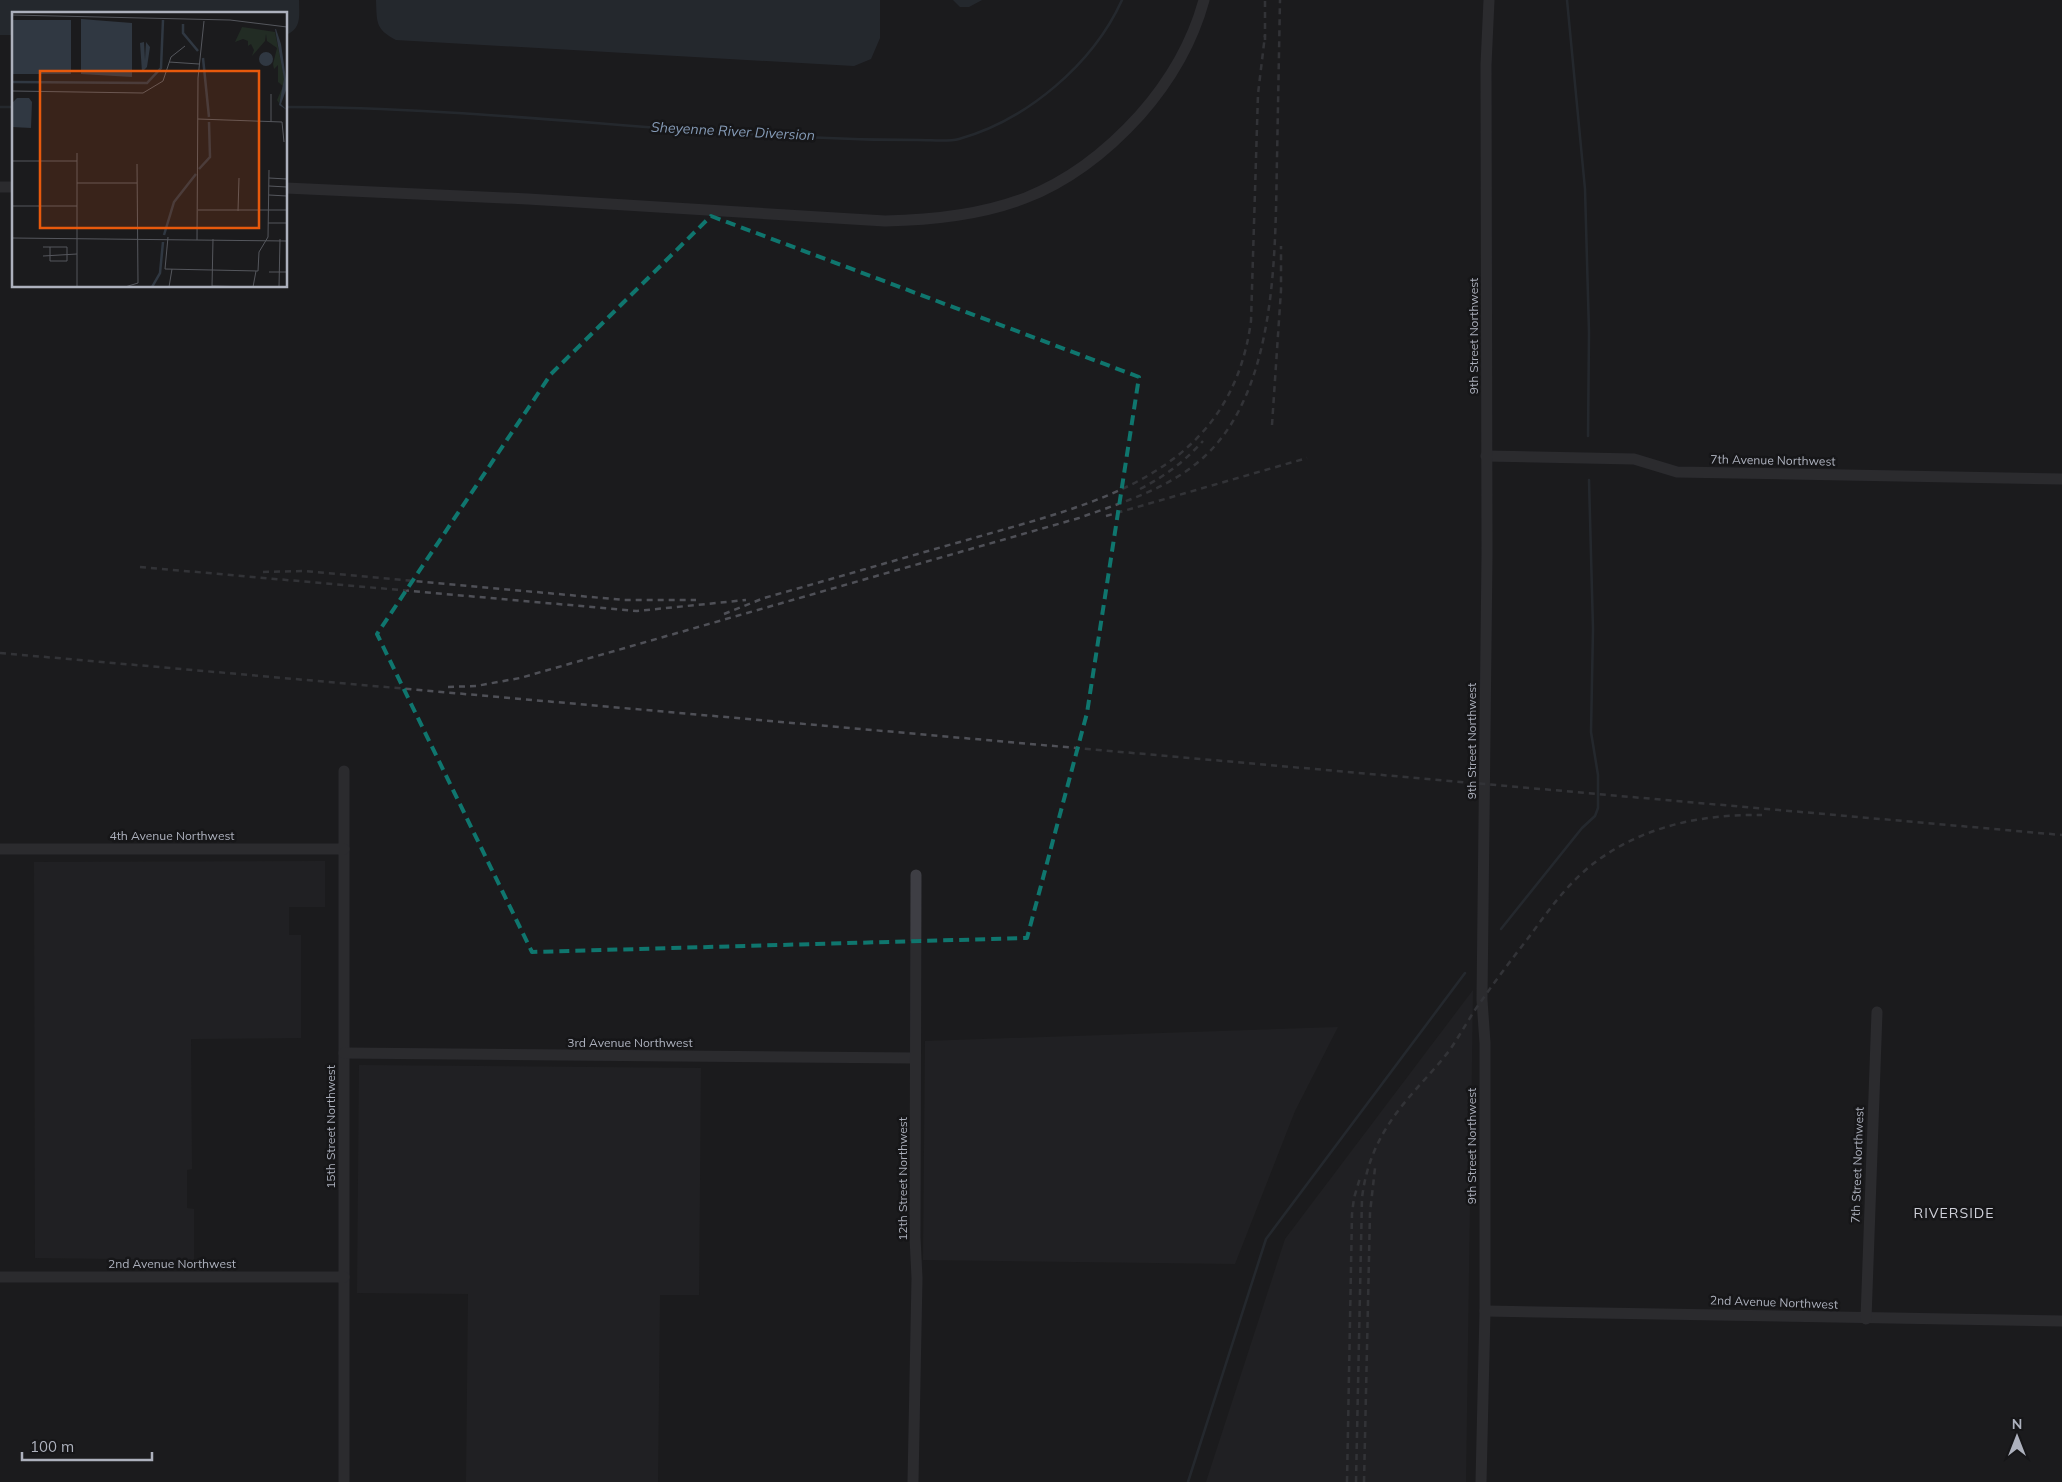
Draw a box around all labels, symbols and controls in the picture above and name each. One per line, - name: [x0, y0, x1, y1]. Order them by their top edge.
- inset map: [12, 12, 288, 288]
- water label: Sheyenne River Diversion: [651, 118, 815, 144]
- street label: 9th Street Northwest: [1466, 278, 1481, 394]
- street label: 7th Avenue Northwest: [1710, 451, 1836, 469]
- street label: 9th Street Northwest: [1464, 683, 1479, 799]
- street label: 4th Avenue Northwest: [109, 828, 235, 843]
- street label: 3rd Avenue Northwest: [567, 1035, 693, 1050]
- street label: 15th Street Northwest: [323, 1065, 338, 1189]
- street label: 9th Street Northwest: [1464, 1088, 1479, 1204]
- street label: 7th Street Northwest: [1847, 1107, 1867, 1223]
- street label: 12th Street Northwest: [895, 1117, 910, 1241]
- district label: RIVERSIDE: [1913, 1204, 1995, 1222]
- street label: 2nd Avenue Northwest: [108, 1256, 236, 1271]
- street label: 2nd Avenue Northwest: [1710, 1292, 1838, 1312]
- north arrow: [1992, 1412, 2042, 1462]
- text: N: [2012, 1415, 2022, 1433]
- scale bar: [22, 1430, 152, 1462]
- text: 100 m: [30, 1437, 74, 1456]

